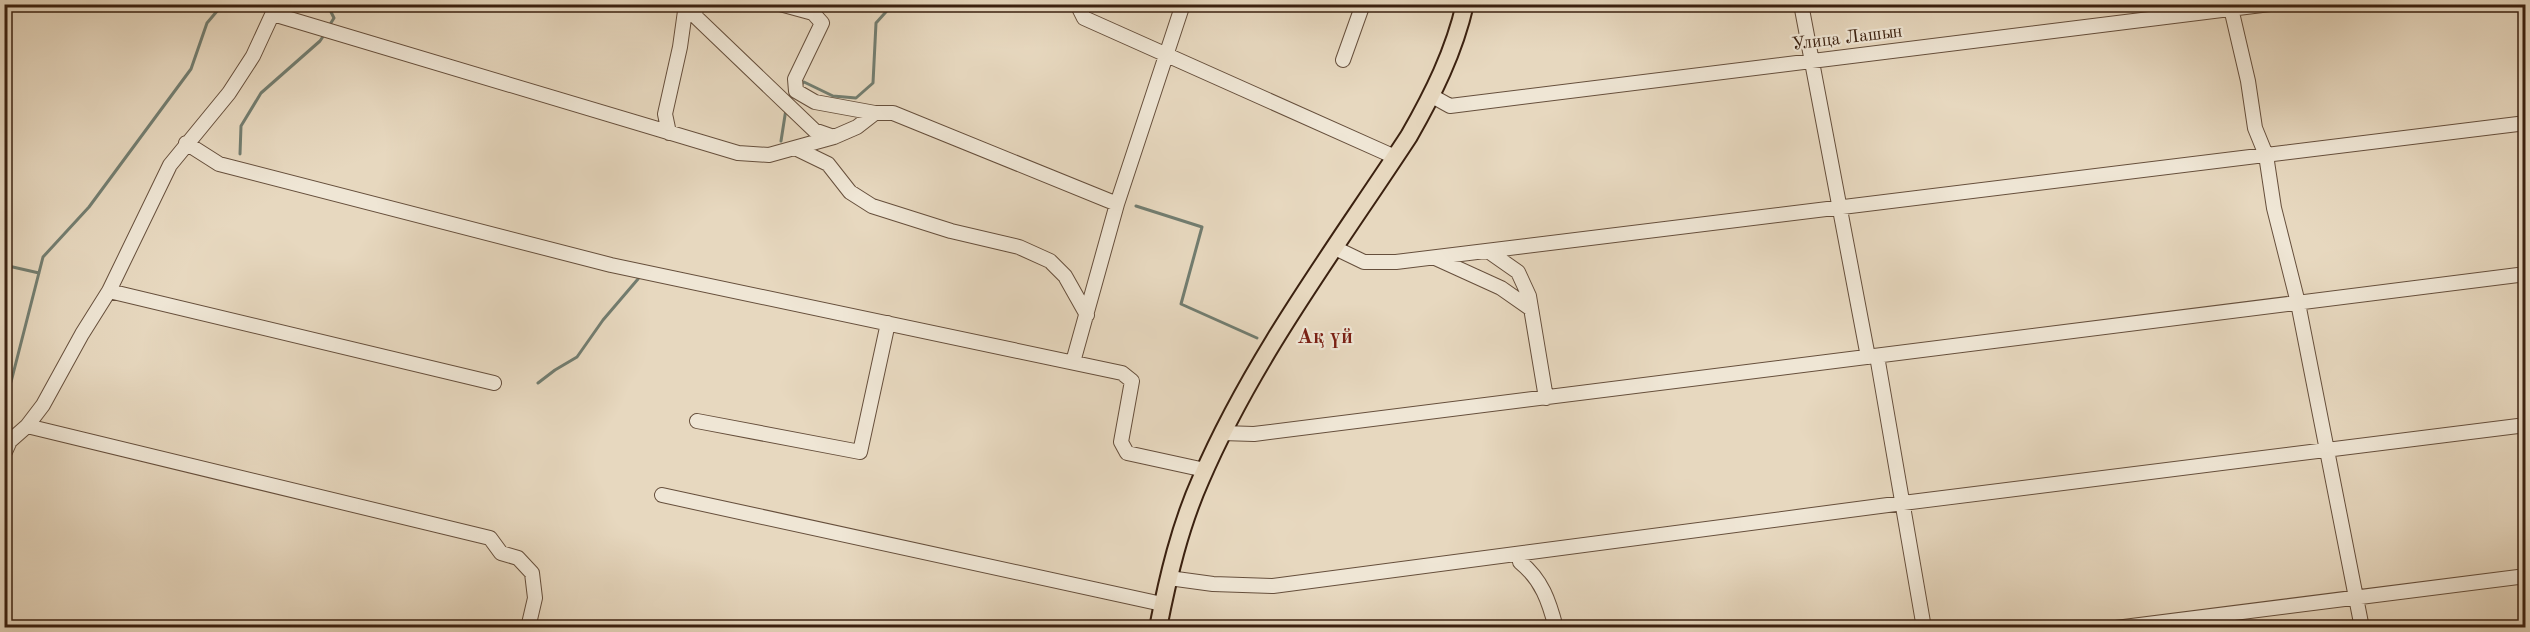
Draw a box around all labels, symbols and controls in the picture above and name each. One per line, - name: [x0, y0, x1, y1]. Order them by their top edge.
- street label: Улица Лашын: [1791, 22, 1903, 54]
- district label: Ақ үй: [1297, 327, 1353, 348]

